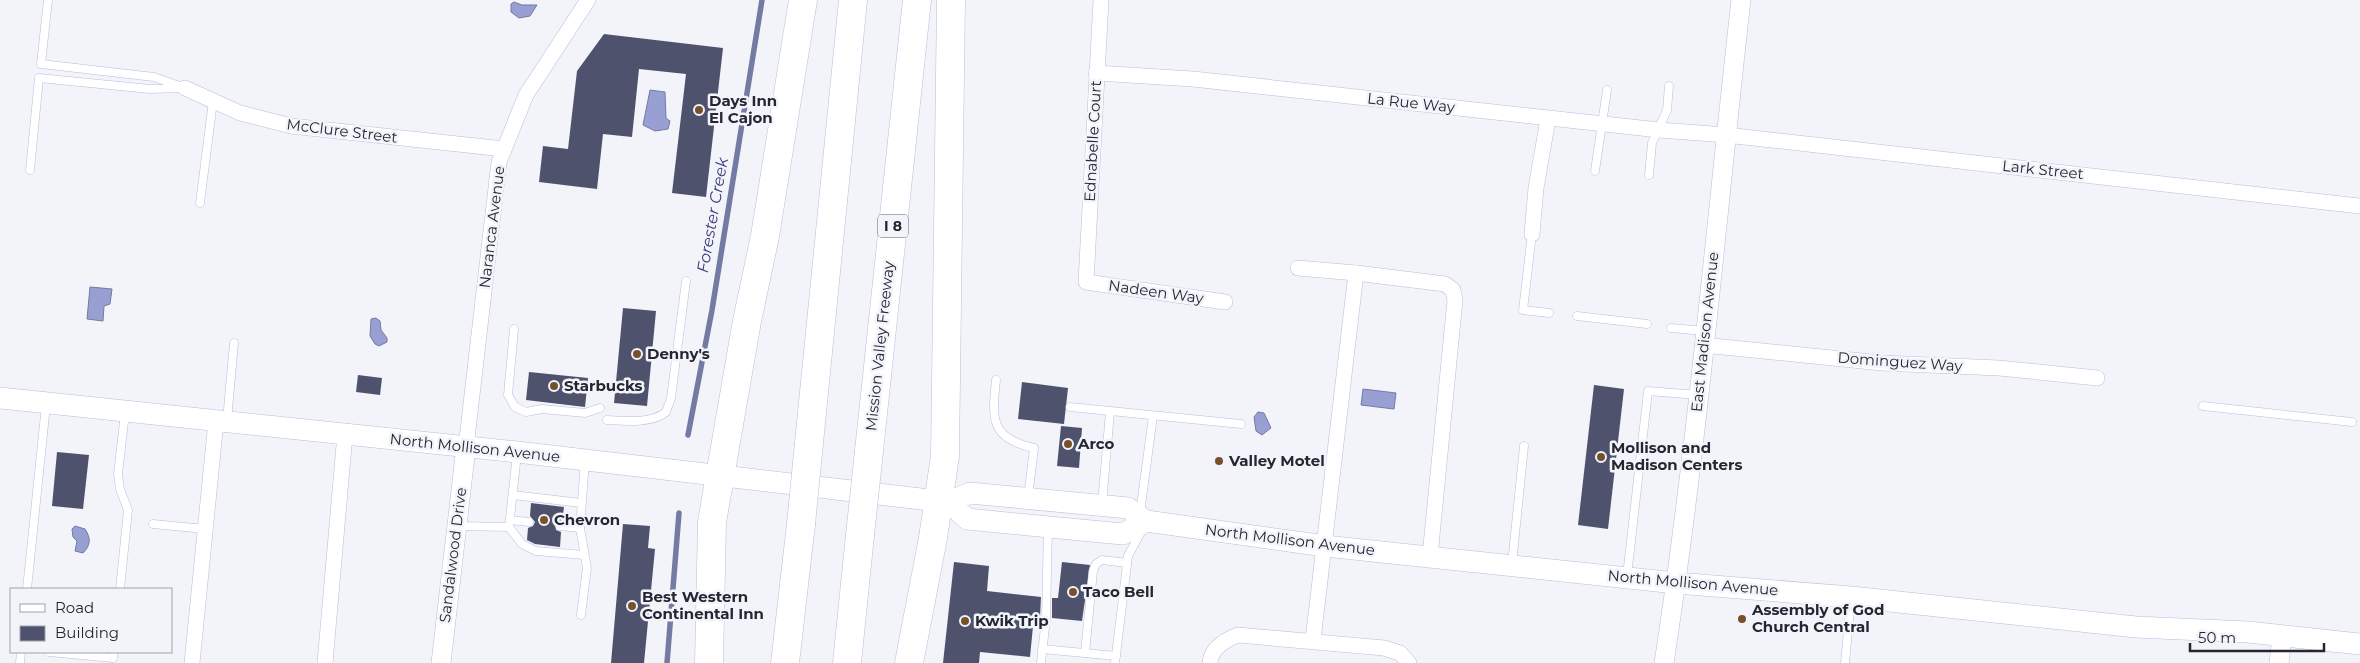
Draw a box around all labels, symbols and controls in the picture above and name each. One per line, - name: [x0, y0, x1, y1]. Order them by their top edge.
- street label: Ednabelle Court: [1080, 80, 1105, 202]
- street label: La Rue Way: [1366, 88, 1457, 117]
- place label: Days Inn El Cajon: [709, 91, 777, 127]
- marker: Days Inn El Cajon: [693, 104, 705, 116]
- street label: McClure Street: [285, 114, 399, 147]
- water label: Forester Creek: [693, 155, 732, 274]
- street label: Lark Street: [2001, 156, 2085, 183]
- street label: Naranca Avenue: [475, 165, 508, 289]
- road number: I 8: [878, 215, 908, 238]
- street label: East Madison Avenue: [1687, 251, 1722, 413]
- street label: Mission Valley Freeway: [861, 259, 898, 432]
- street label: Nadeen Way: [1107, 275, 1206, 308]
- place label: Denny's: [647, 344, 710, 363]
- marker: Denny's: [631, 348, 643, 360]
- street label: Dominguez Way: [1837, 348, 1964, 375]
- place label: Starbucks: [564, 376, 643, 395]
- marker: Starbucks: [548, 380, 560, 392]
- street label: North Mollison Avenue: [389, 429, 561, 466]
- place label: Arco: [1077, 434, 1115, 453]
- marker: Arco: [1062, 438, 1074, 450]
- place label: Mollison and Madison Centers: [1611, 438, 1743, 474]
- place label: Valley Motel: [1228, 451, 1325, 470]
- marker: Mollison and Madison Centers: [1595, 451, 1607, 463]
- marker: Valley Motel: [1213, 455, 1225, 467]
- street label: Sandalwood Drive: [435, 486, 470, 624]
- place label: Chevron: [554, 510, 620, 529]
- marker: Chevron: [538, 514, 550, 526]
- street label: North Mollison Avenue: [1204, 520, 1376, 559]
- street label: North Mollison Avenue: [1607, 566, 1779, 599]
- place label: Taco Bell: [1083, 582, 1154, 601]
- marker: Taco Bell: [1067, 586, 1079, 598]
- place label: Best Western Continental Inn: [642, 587, 764, 623]
- legend: [10, 588, 172, 653]
- text: Road: [55, 598, 94, 617]
- marker: Best Western Continental Inn: [626, 600, 638, 612]
- place label: Assembly of God Church Central: [1751, 600, 1884, 636]
- place label: Kwik Trip: [975, 611, 1049, 630]
- marker: Assembly of God Church Central: [1736, 613, 1748, 625]
- marker: Kwik Trip: [959, 615, 971, 627]
- scale bar: [2190, 620, 2324, 652]
- text: Building: [55, 623, 119, 642]
- text: 50 m: [2198, 628, 2236, 647]

